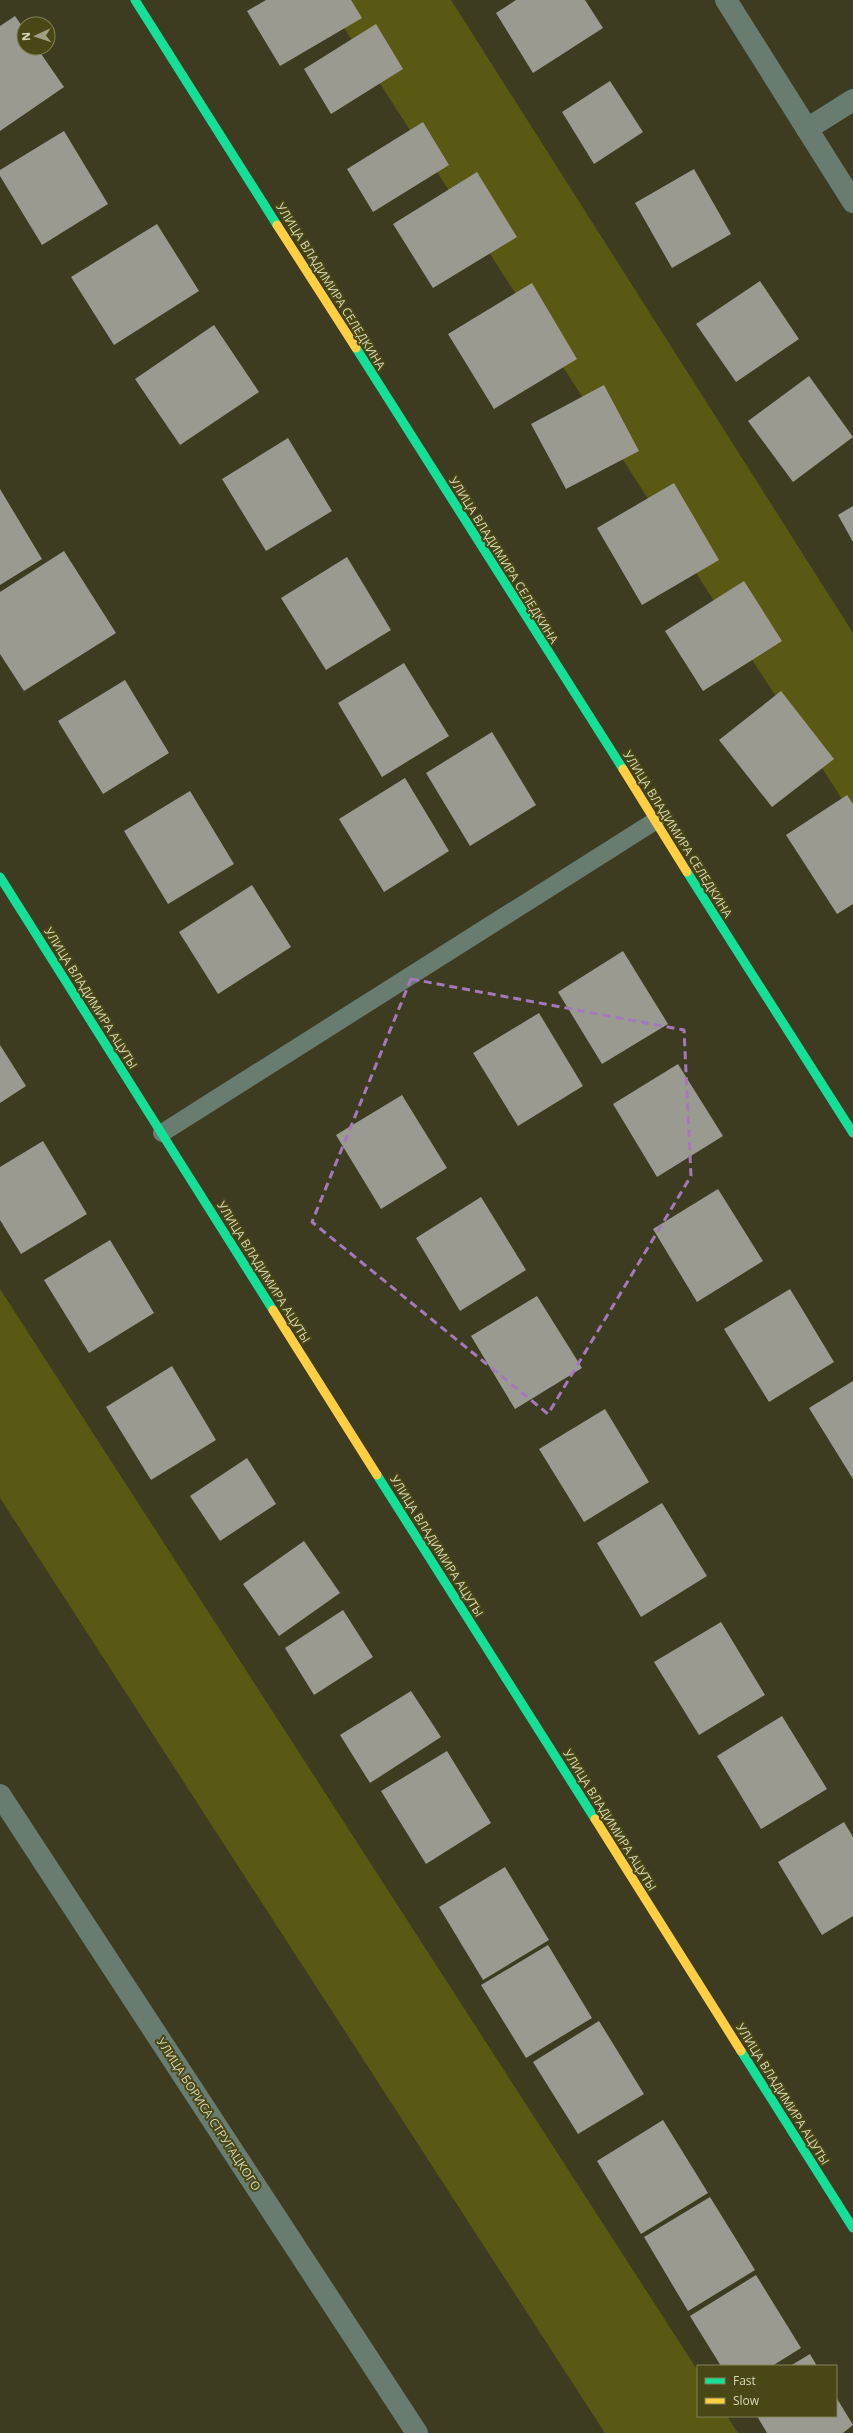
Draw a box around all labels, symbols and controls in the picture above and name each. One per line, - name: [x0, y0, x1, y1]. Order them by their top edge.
- north arrow: [16, 16, 56, 56]
- text: N: [18, 32, 33, 41]
- street label: УЛИЦА ВЛАДИМИРА СЕЛЕДКИНА: [272, 199, 390, 373]
- street label: УЛИЦА ВЛАДИМИРА СЕЛЕДКИНА: [445, 473, 563, 647]
- street label: УЛИЦА ВЛАДИМИРА СЕЛЕДКИНА: [619, 747, 737, 921]
- street label: УЛИЦА ВЛАДИМИРА АЦУТЫ: [40, 924, 142, 1072]
- street label: УЛИЦА ВЛАДИМИРА АЦУТЫ: [213, 1198, 315, 1346]
- street label: УЛИЦА ВЛАДИМИРА АЦУТЫ: [386, 1472, 488, 1620]
- street label: УЛИЦА ВЛАДИМИРА АЦУТЫ: [559, 1746, 661, 1894]
- street label: УЛИЦА ВЛАДИМИРА АЦУТЫ: [732, 2020, 834, 2168]
- street label: УЛИЦА БОРИСА СТРУГАЦКОГО: [153, 2034, 265, 2194]
- legend: [697, 2365, 837, 2417]
- text: Fast: [733, 2372, 756, 2389]
- text: Slow: [733, 2392, 760, 2409]

